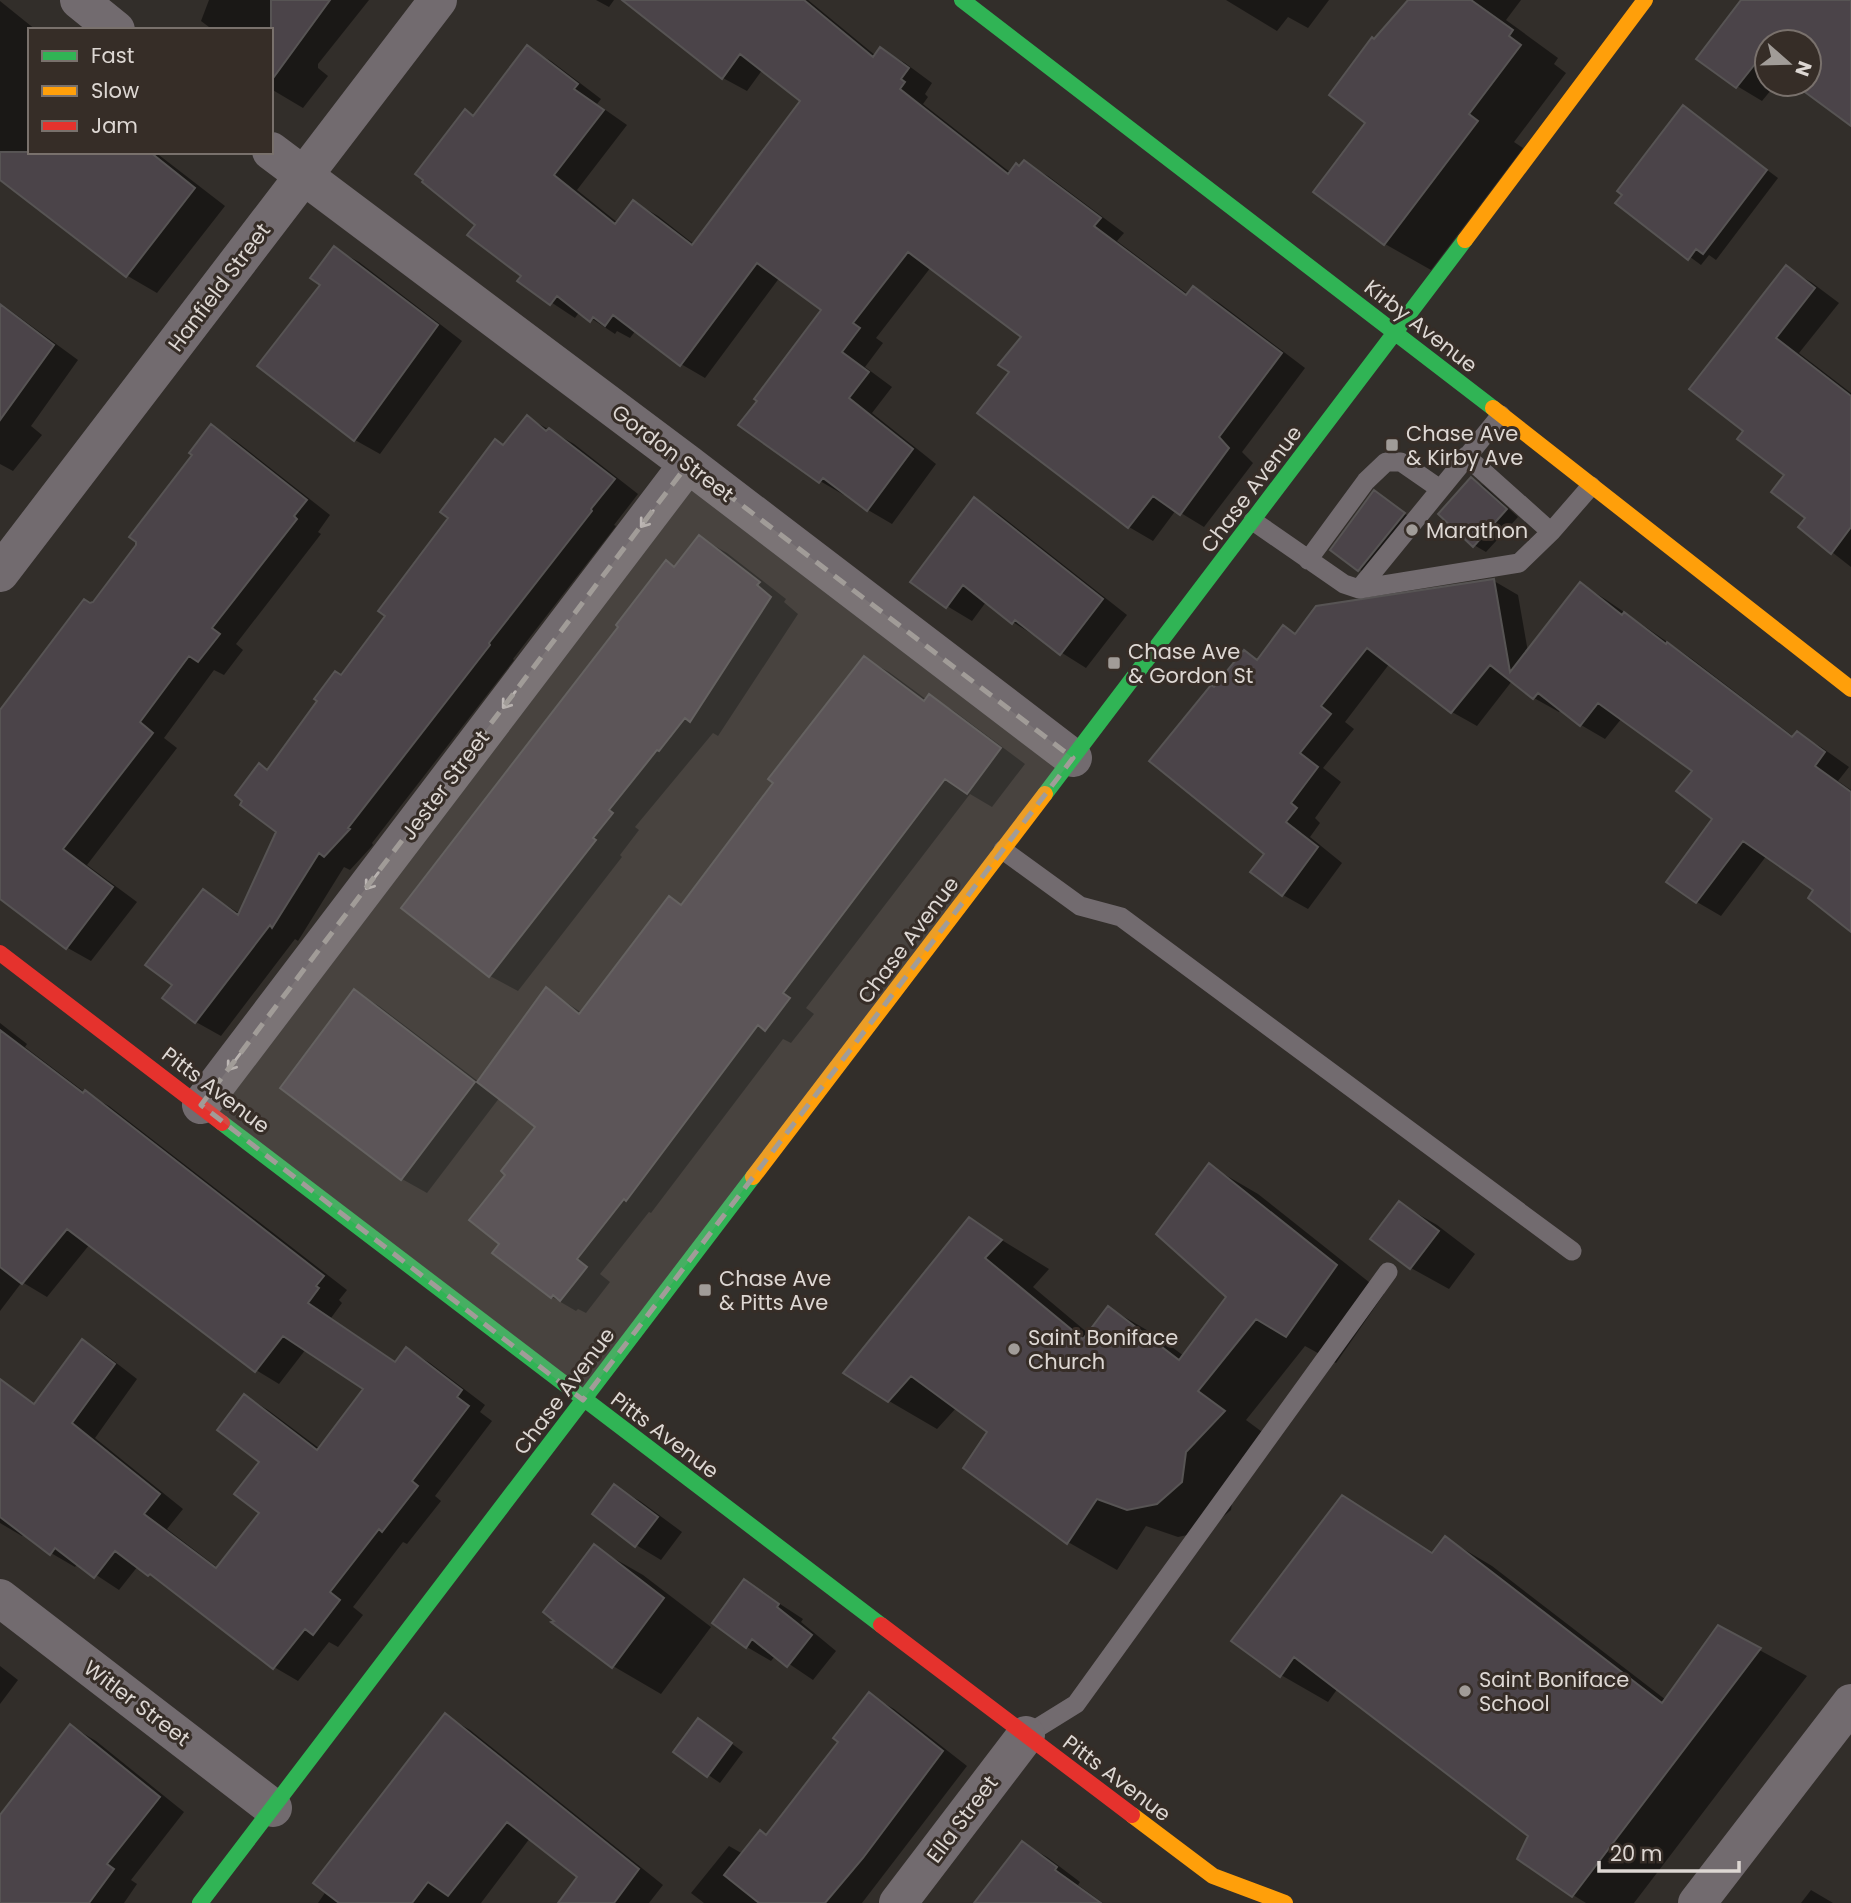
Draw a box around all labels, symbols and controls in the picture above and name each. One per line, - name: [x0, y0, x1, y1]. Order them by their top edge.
- legend: [28, 28, 273, 154]
- north arrow: [1753, 28, 1823, 98]
- text: Fast: [91, 41, 134, 70]
- text: N: [1788, 57, 1819, 80]
- text: Slow: [91, 76, 139, 105]
- text: Jam: [91, 111, 138, 140]
- street label: Hanfield Street: [161, 217, 277, 357]
- street label: Kirby Avenue: [1358, 273, 1484, 379]
- street label: Gordon Street: [606, 398, 740, 508]
- street label: Chase Avenue: [1194, 419, 1308, 559]
- place label: Chase Ave & Kirby Ave: [1406, 419, 1523, 472]
- marker: Chase Ave & Kirby Ave: [1384, 437, 1400, 453]
- one-way arrow: [640, 509, 655, 527]
- place label: Marathon: [1426, 516, 1528, 545]
- marker: Marathon: [1404, 522, 1420, 538]
- place label: Chase Ave & Gordon St: [1128, 637, 1253, 690]
- marker: Chase Ave & Gordon St: [1106, 655, 1122, 671]
- one-way arrow: [502, 690, 517, 709]
- street label: Jester Street: [394, 724, 496, 846]
- street label: Chase Avenue: [851, 870, 965, 1010]
- one-way arrow: [364, 871, 379, 890]
- street label: Pitts Avenue: [156, 1040, 276, 1140]
- one-way arrow: [227, 1052, 242, 1071]
- place label: Chase Ave & Pitts Ave: [719, 1264, 831, 1317]
- marker: Chase Ave & Pitts Ave: [697, 1282, 713, 1298]
- street label: Chase Avenue: [507, 1321, 621, 1461]
- place label: Saint Boniface Church: [1028, 1323, 1178, 1376]
- marker: Saint Boniface Church: [1006, 1341, 1022, 1357]
- street label: Pitts Avenue: [605, 1385, 725, 1485]
- street label: Witler Street: [78, 1653, 196, 1753]
- place label: Saint Boniface School: [1479, 1665, 1629, 1718]
- marker: Saint Boniface School: [1457, 1683, 1473, 1699]
- street label: Pitts Avenue: [1057, 1728, 1177, 1828]
- street label: Ella Street: [920, 1769, 1004, 1869]
- scale bar: [1599, 1829, 1739, 1873]
- text: 20 m: [1610, 1839, 1663, 1868]

